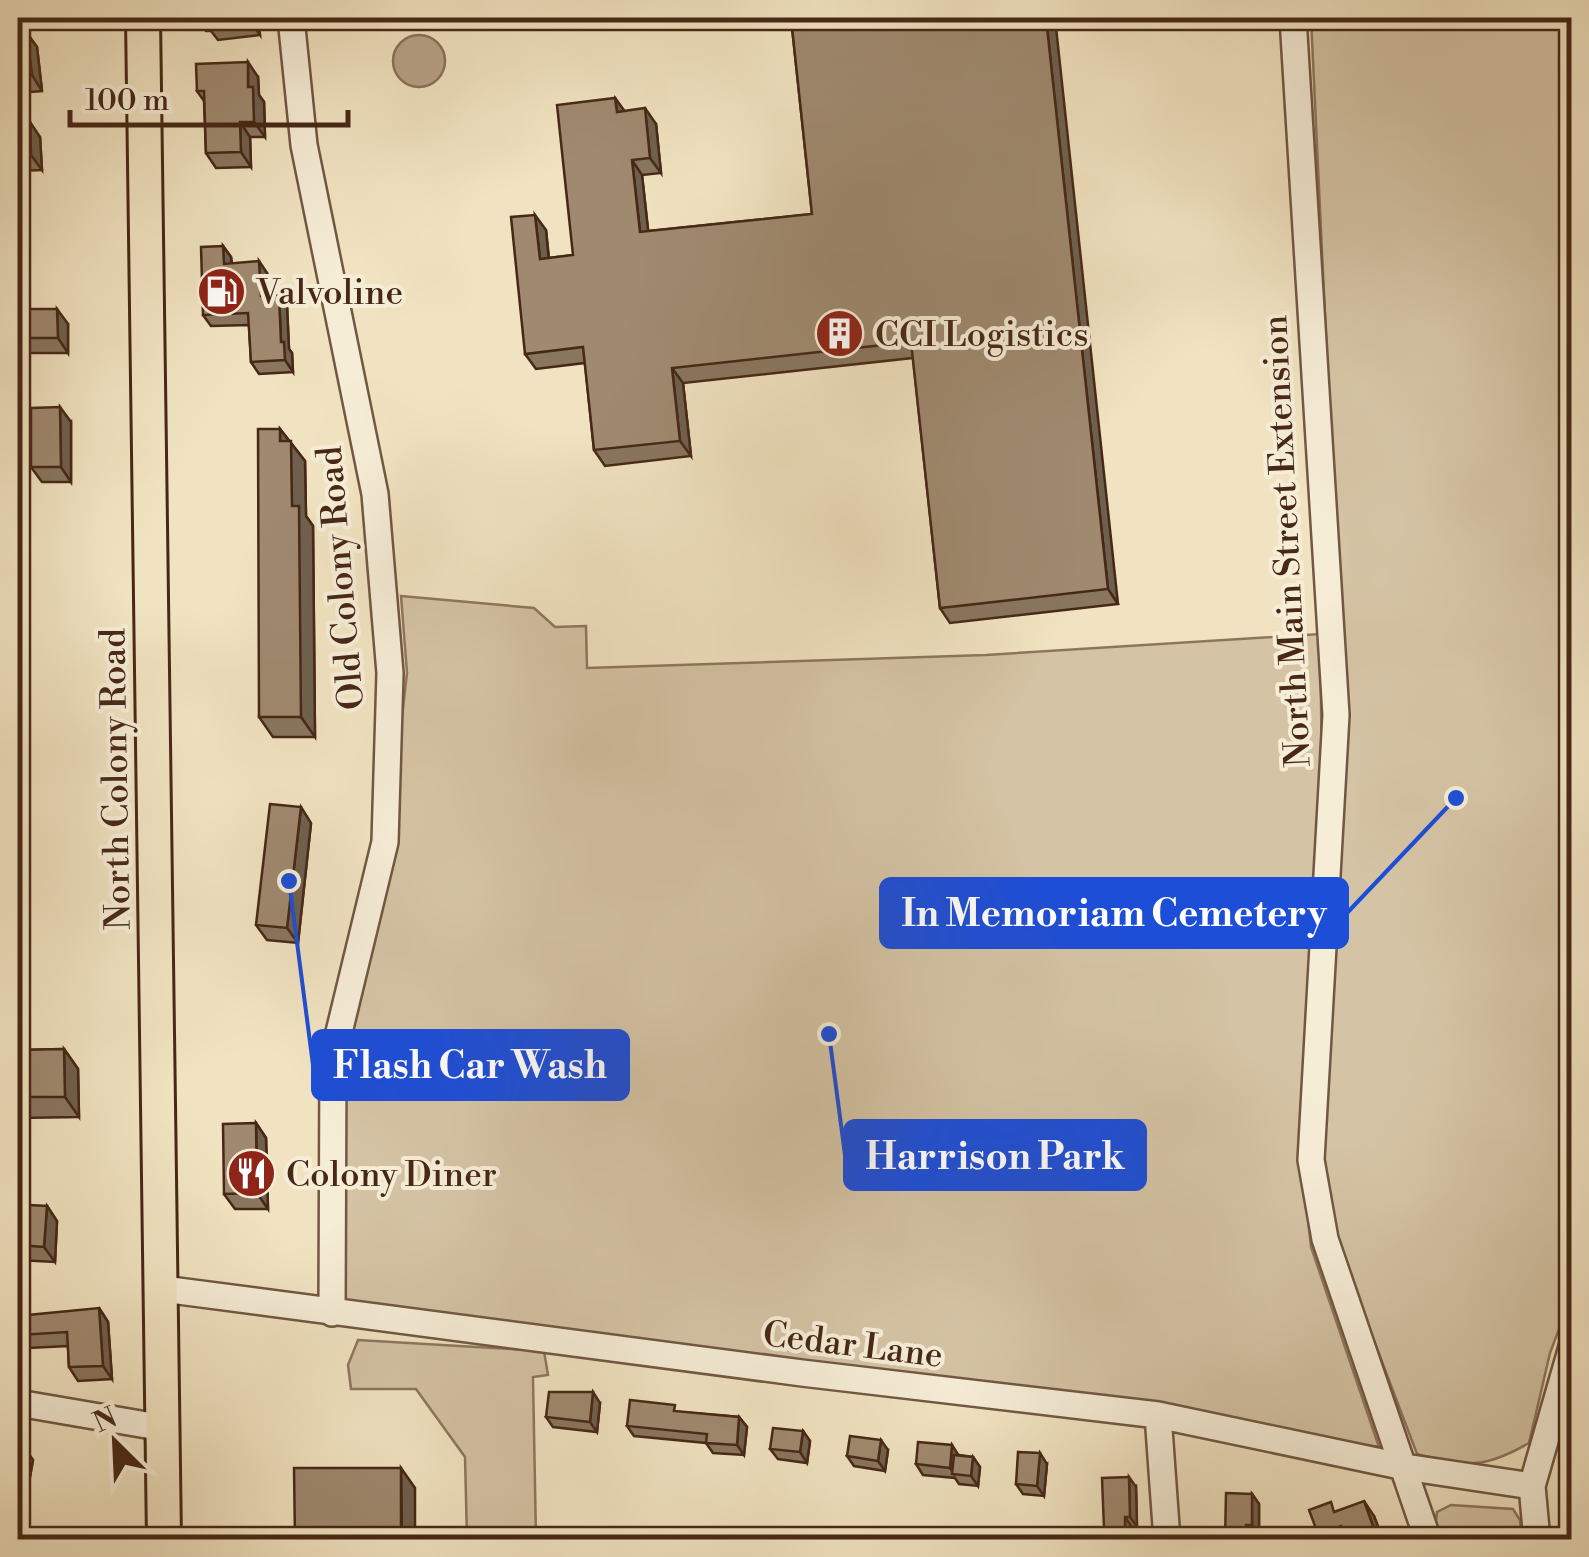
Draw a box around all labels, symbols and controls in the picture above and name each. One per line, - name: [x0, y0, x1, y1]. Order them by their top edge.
- scale bar: [70, 65, 348, 127]
- text: 100 m: [85, 82, 169, 120]
- fuel station icon: Valvoline: [195, 266, 247, 318]
- place label: Valvoline: [255, 272, 403, 315]
- building icon: CCI Logistics: [814, 308, 866, 360]
- place label: CCI Logistics: [875, 314, 1089, 357]
- street label: North Main Street Extension: [1254, 314, 1321, 768]
- street label: Old Colony Road: [309, 444, 374, 712]
- street label: North Colony Road: [92, 628, 141, 930]
- callout: In Memoriam Cemetery: [881, 879, 1347, 947]
- text: In Memoriam Cemetery: [901, 891, 1328, 938]
- callout: Flash Car Wash: [313, 1031, 628, 1099]
- text: Flash Car Wash: [333, 1043, 607, 1090]
- callout: Harrison Park: [845, 1121, 1145, 1189]
- text: Harrison Park: [865, 1134, 1125, 1181]
- restaurant icon: Colony Diner: [225, 1148, 277, 1200]
- place label: Colony Diner: [286, 1154, 497, 1197]
- street label: Cedar Lane: [760, 1313, 945, 1378]
- north arrow: [65, 1392, 165, 1492]
- text: N: [88, 1400, 123, 1441]

